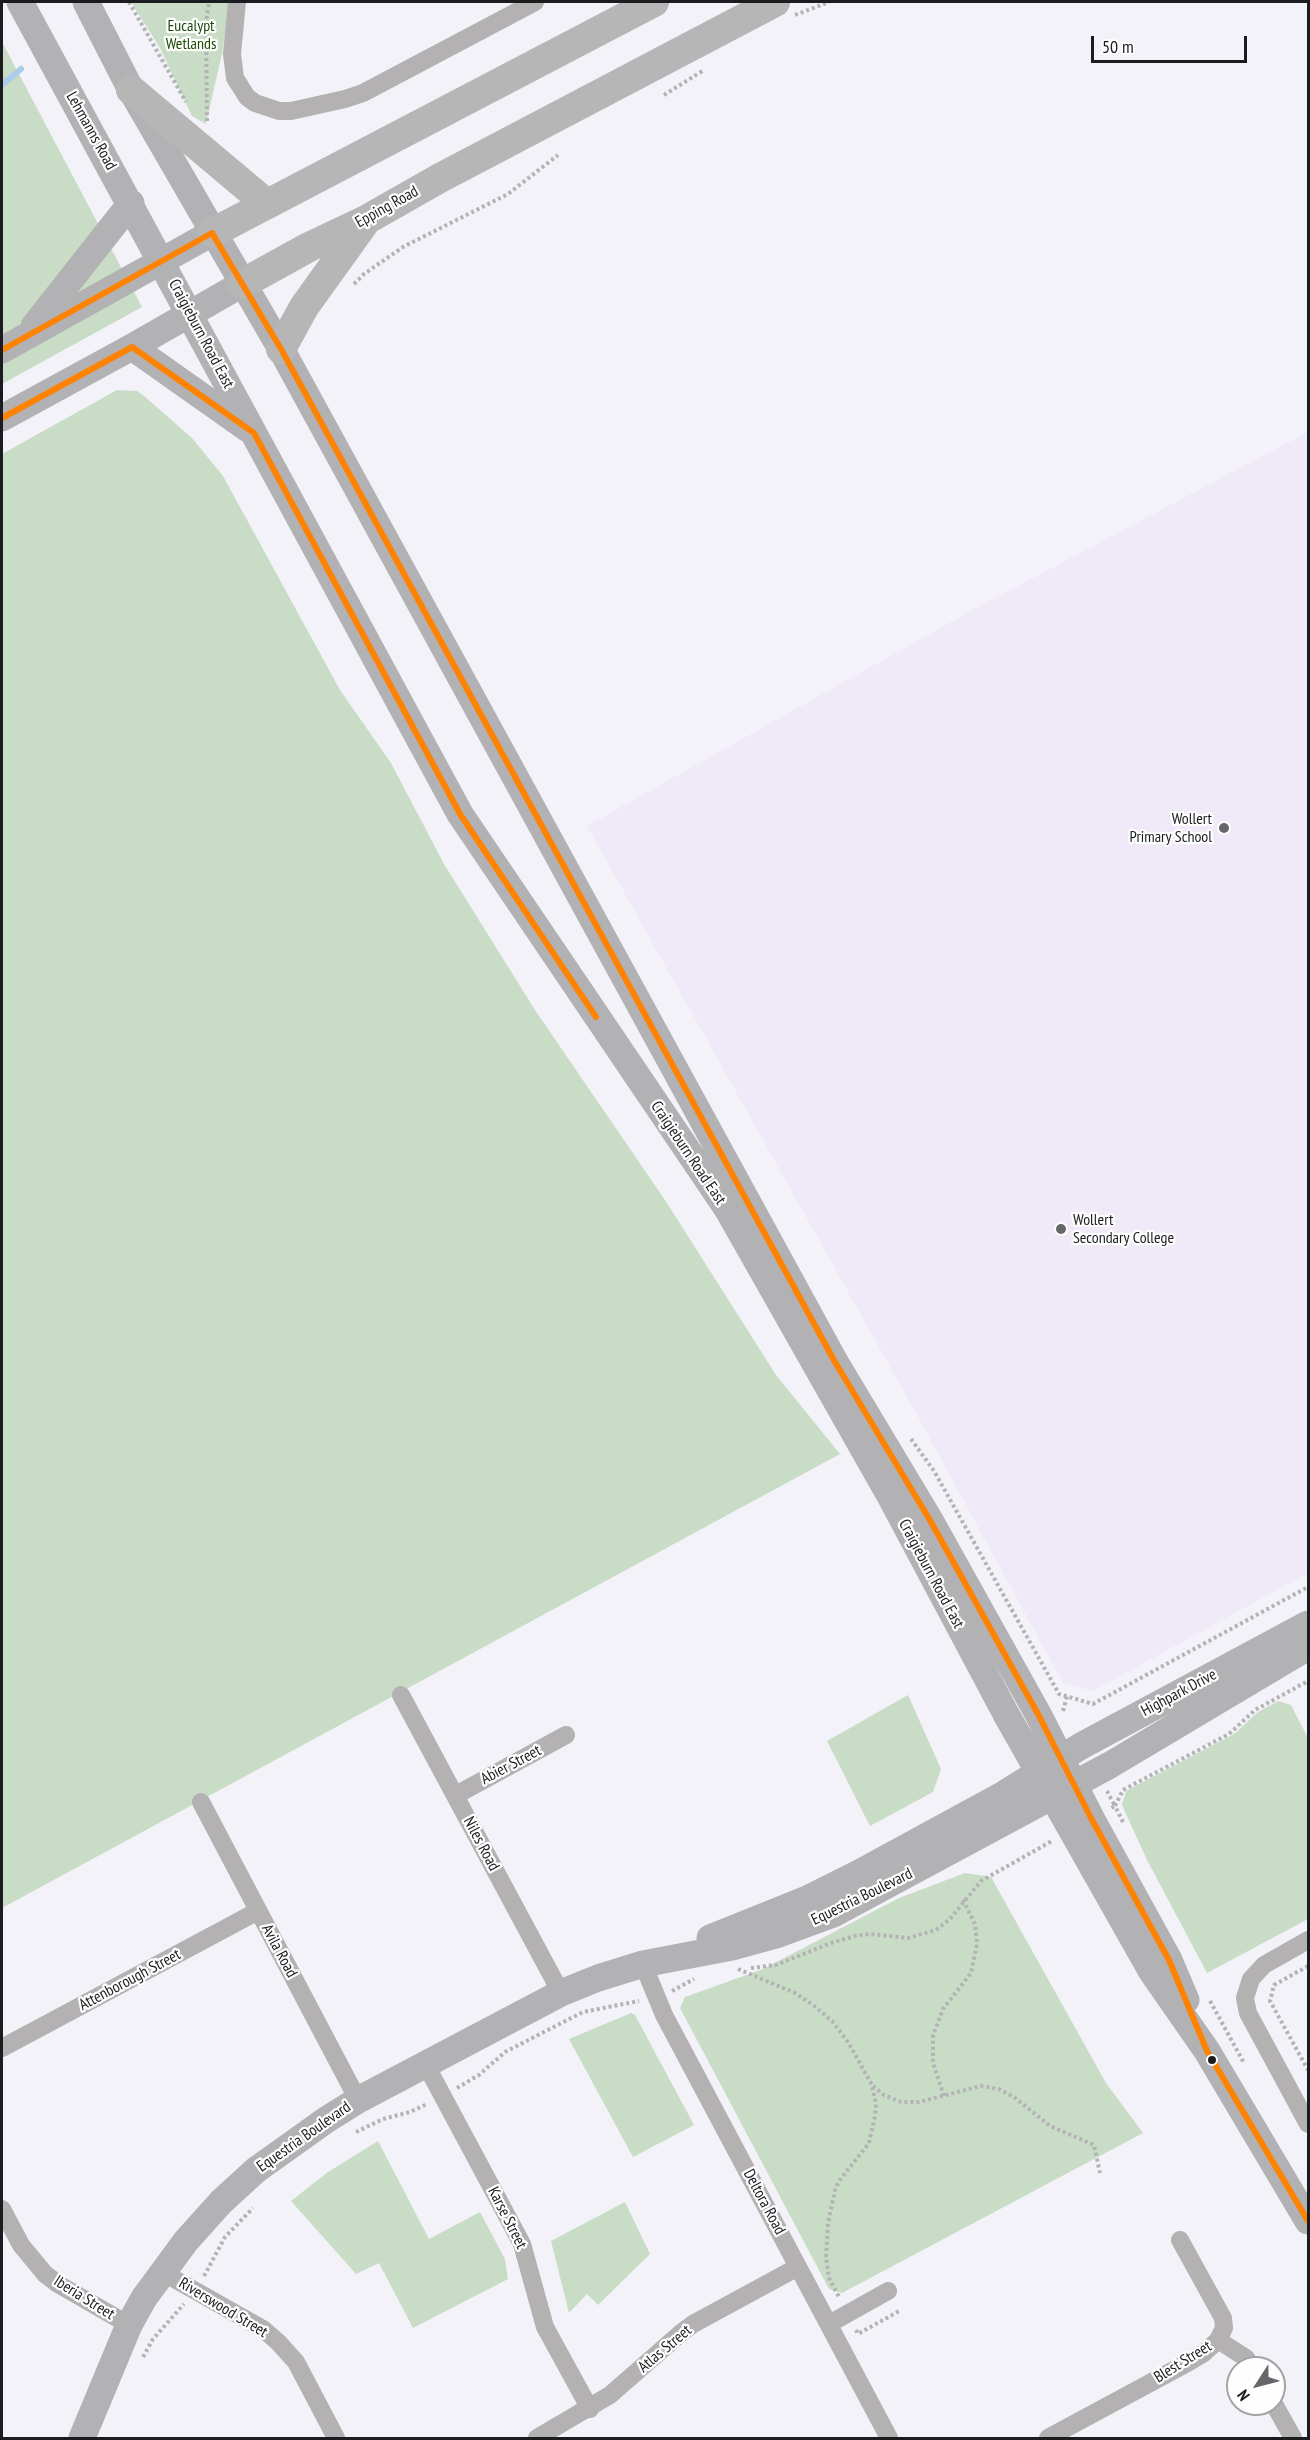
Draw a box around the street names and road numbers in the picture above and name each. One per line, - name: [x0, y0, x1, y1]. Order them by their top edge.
- street label: Lehmanns Road: [62, 88, 120, 174]
- street label: Epping Road: [352, 182, 422, 232]
- street label: Craigieburn Road East: [164, 276, 238, 392]
- street label: Craigieburn Road East: [646, 1098, 730, 1208]
- street label: Craigieburn Road East: [894, 1516, 968, 1632]
- street label: Highpark Drive: [1138, 1665, 1220, 1721]
- street label: Abier Street: [478, 1741, 544, 1789]
- street label: Niles Road: [459, 1814, 503, 1874]
- street label: Equestria Boulevard: [808, 1864, 916, 1930]
- street label: Avila Road: [257, 1921, 301, 1981]
- street label: Attenborough Street: [76, 1945, 184, 2015]
- street label: Equestria Boulevard: [253, 2098, 355, 2176]
- street label: Deltora Road: [739, 2166, 789, 2238]
- street label: Karse Street: [483, 2184, 531, 2252]
- street label: Iberia Street: [50, 2272, 118, 2324]
- street label: Riverswood Street: [175, 2274, 271, 2342]
- street label: Atlas Street: [634, 2321, 696, 2377]
- street label: Blest Street: [1151, 2337, 1215, 2387]

